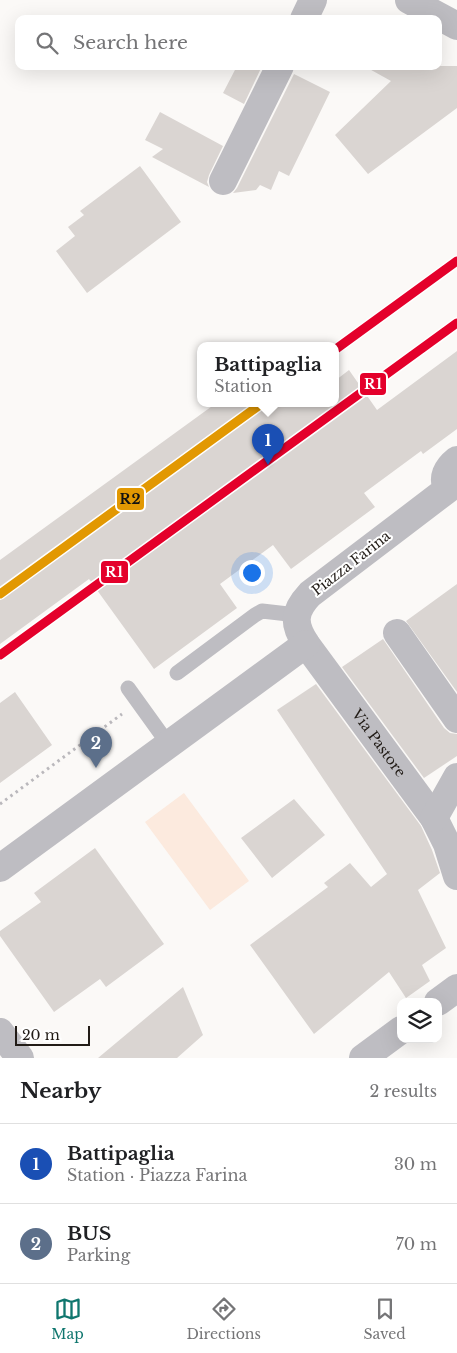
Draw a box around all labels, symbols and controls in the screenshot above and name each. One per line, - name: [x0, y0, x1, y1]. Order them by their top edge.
- search box: [15, 15, 442, 70]
- icon: search: [33, 29, 61, 57]
- text: Search here: [73, 31, 188, 54]
- popup: [197, 342, 339, 407]
- text: Battipaglia: [214, 353, 322, 376]
- line badge: R1: [359, 372, 387, 396]
- text: R1: [364, 375, 382, 393]
- text: Station: [214, 376, 272, 396]
- pin: 1: [252, 424, 284, 465]
- line badge: R2: [116, 487, 145, 511]
- text: R2: [119, 490, 141, 508]
- street label: Piazza Farina: [308, 527, 394, 599]
- line badge: R1: [100, 560, 129, 584]
- your location: [239, 560, 265, 586]
- text: R1: [105, 563, 123, 581]
- street label: Via Pastore: [347, 705, 410, 781]
- pin: 2: [80, 727, 112, 768]
- map controls: [397, 998, 442, 1043]
- button: layers: [397, 998, 442, 1043]
- scale bar: [15, 1023, 90, 1046]
- text: 20 m: [22, 1026, 60, 1044]
- text: Nearby: [20, 1078, 101, 1104]
- text: 2 results: [369, 1081, 437, 1101]
- text: Battipaglia: [67, 1142, 175, 1165]
- text: 1: [33, 1154, 39, 1174]
- text: 30 m: [394, 1154, 437, 1174]
- text: Station · Piazza Farina: [67, 1165, 247, 1185]
- text: BUS: [67, 1222, 111, 1245]
- text: 2: [31, 1234, 41, 1254]
- text: 70 m: [396, 1234, 437, 1254]
- text: Parking: [67, 1245, 130, 1265]
- tab: Map: [51, 1295, 84, 1343]
- tab: Directions: [186, 1295, 261, 1343]
- tab: Saved: [363, 1295, 406, 1343]

